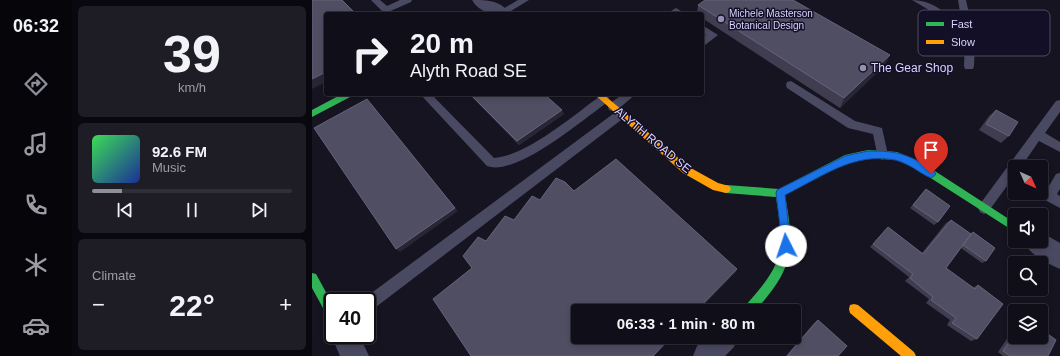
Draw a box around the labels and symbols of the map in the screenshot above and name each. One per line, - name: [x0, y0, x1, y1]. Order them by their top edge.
- place label: Michele Masterson Botanical Design: [729, 8, 813, 31]
- legend: [918, 10, 1050, 56]
- marker: Michele Masterson Botanical Design: [716, 14, 726, 24]
- text: Fast: [951, 18, 972, 30]
- text: Slow: [951, 36, 975, 48]
- place label: The Gear Shop: [871, 61, 953, 75]
- marker: The Gear Shop: [858, 63, 868, 73]
- street label: ALYTH ROAD SE: [612, 104, 694, 176]
- pin: [914, 133, 948, 174]
- north arrow: [1008, 160, 1048, 200]
- position arrow: [765, 225, 807, 267]
- speed limit sign: 40: [324, 292, 376, 344]

